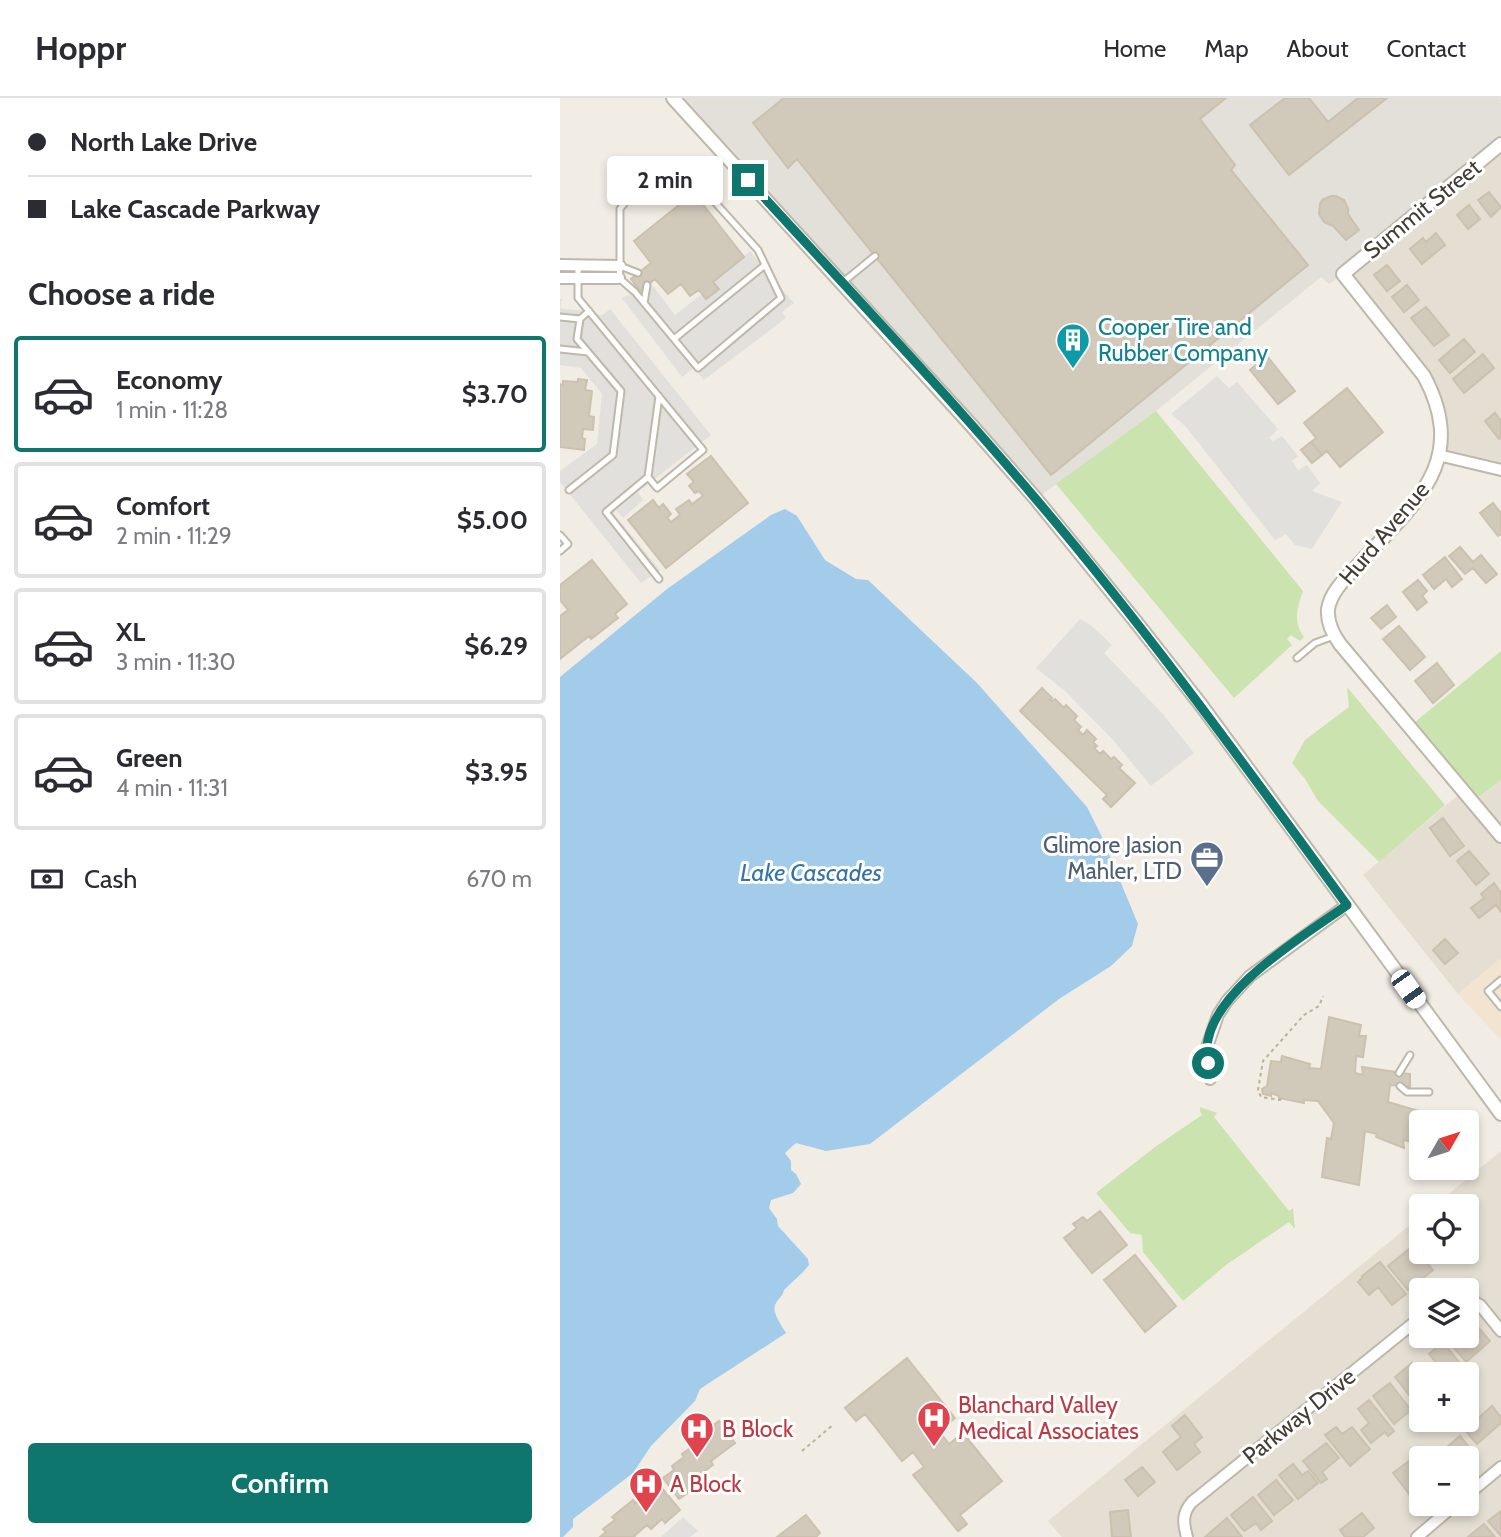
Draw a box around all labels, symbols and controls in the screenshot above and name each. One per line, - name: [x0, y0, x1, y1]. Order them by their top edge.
- text: Hoppr: [35, 28, 126, 68]
- text: Home: [1103, 34, 1166, 63]
- text: Map: [1204, 34, 1249, 63]
- text: About: [1287, 34, 1349, 63]
- text: Contact: [1387, 34, 1466, 63]
- text: North Lake Drive: [70, 126, 257, 158]
- street label: Summit Street: [1358, 153, 1486, 265]
- callout: 2 min: [608, 155, 724, 204]
- route end: [732, 164, 764, 196]
- text: 2 min: [637, 166, 693, 194]
- text: Lake Cascade Parkway: [70, 193, 320, 225]
- text: Choose a ride: [28, 274, 215, 313]
- place label: Cooper Tire and Rubber Company: [1098, 313, 1268, 367]
- building icon: Cooper Tire and Rubber Company: [1054, 321, 1092, 370]
- icon: car: [32, 363, 95, 426]
- text: Economy: [116, 364, 222, 396]
- text: $3.70: [462, 378, 528, 410]
- text: 1 min · 11:28: [116, 396, 228, 424]
- street label: Hurd Avenue: [1333, 476, 1435, 590]
- icon: car: [32, 489, 95, 552]
- text: Comfort: [116, 490, 210, 522]
- text: $5.00: [457, 504, 528, 536]
- text: 2 min · 11:29: [116, 522, 232, 550]
- icon: car: [32, 615, 95, 678]
- text: XL: [116, 616, 145, 648]
- text: $6.29: [464, 630, 528, 662]
- text: 3 min · 11:30: [116, 648, 236, 676]
- icon: car: [32, 741, 95, 804]
- text: Green: [116, 742, 183, 774]
- text: $3.95: [465, 756, 528, 788]
- text: 4 min · 11:31: [116, 774, 228, 802]
- place label: Glimore Jasion Mahler, LTD: [1043, 831, 1182, 885]
- office icon: Glimore Jasion Mahler, LTD: [1188, 839, 1226, 888]
- water label: Lake Cascades: [740, 858, 882, 887]
- icon: cash: [28, 860, 66, 898]
- text: Cash: [84, 863, 137, 895]
- text: 670 m: [466, 865, 532, 893]
- car: [1388, 966, 1429, 1012]
- route start: [1192, 1047, 1224, 1079]
- north arrow: [1409, 1110, 1479, 1180]
- map controls: [1409, 1110, 1479, 1516]
- button: locate: [1409, 1194, 1479, 1264]
- button: layers: [1409, 1278, 1479, 1348]
- street label: Parkway Drive: [1237, 1362, 1361, 1470]
- button: +: [1409, 1362, 1479, 1432]
- place label: Blanchard Valley Medical Associates: [958, 1391, 1139, 1445]
- hospital icon: Blanchard Valley Medical Associates: [915, 1399, 953, 1448]
- hospital icon: B Block: [678, 1410, 716, 1459]
- place label: B Block: [722, 1415, 794, 1443]
- button: Confirm: [28, 1443, 532, 1523]
- button: −: [1409, 1446, 1479, 1516]
- hospital icon: A Block: [627, 1465, 665, 1514]
- place label: A Block: [670, 1470, 742, 1498]

